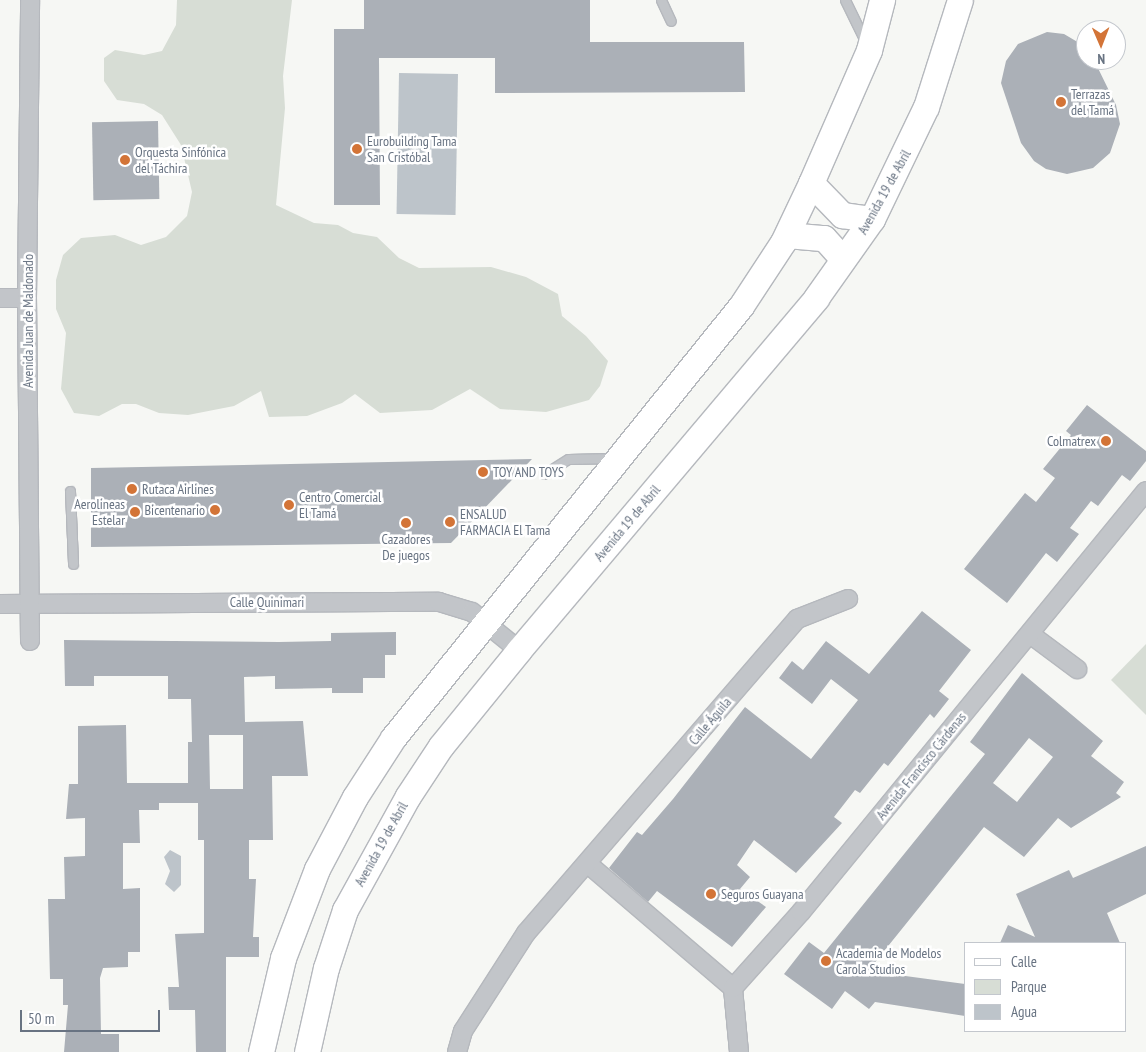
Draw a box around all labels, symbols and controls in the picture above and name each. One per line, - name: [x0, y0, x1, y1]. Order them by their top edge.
- north arrow: [1076, 20, 1126, 70]
- text: N: [1097, 50, 1105, 68]
- place label: Terrazas del Tamá: [1071, 86, 1114, 118]
- marker: Terrazas del Tamá: [1055, 96, 1067, 108]
- place label: Eurobuilding Tama San Cristóbal: [367, 133, 457, 166]
- marker: Eurobuilding Tama San Cristóbal: [351, 143, 363, 155]
- place label: Orquesta Sinfónica del Táchira: [135, 144, 226, 176]
- street label: Avenida 19 de Abril: [854, 147, 914, 237]
- marker: Orquesta Sinfónica del Táchira: [119, 154, 131, 166]
- street label: Avenida Juan de Maldonado: [20, 254, 36, 388]
- place label: Colmatrex: [1047, 433, 1096, 449]
- marker: Colmatrex: [1100, 435, 1112, 447]
- place label: TOY AND TOYS: [493, 464, 565, 480]
- marker: TOY AND TOYS: [477, 466, 489, 478]
- place label: Rutaca Airlines: [142, 481, 214, 497]
- street label: Avenida 19 de Abril: [590, 481, 664, 565]
- marker: Rutaca Airlines: [126, 483, 138, 495]
- place label: Centro Comercial El Tamá: [299, 489, 381, 522]
- place label: Aerolineas Estelar: [74, 496, 125, 528]
- marker: Centro Comercial El Tamá: [283, 499, 295, 511]
- place label: Bicentenario: [145, 502, 205, 518]
- marker: Bicentenario: [209, 504, 221, 516]
- marker: Aerolineas Estelar: [129, 506, 141, 518]
- place label: ENSALUD FARMACIA El Tama: [460, 506, 551, 538]
- marker: ENSALUD FARMACIA El Tama: [444, 516, 456, 528]
- marker: Cazadores De juegos: [400, 517, 412, 529]
- place label: Cazadores De juegos: [382, 531, 430, 564]
- street label: Calle Quinimari: [230, 594, 304, 610]
- street label: Calle Águila: [685, 694, 735, 748]
- street label: Avenida Francisco Cárdenas: [873, 709, 969, 823]
- street label: Avenida 19 de Abril: [351, 799, 411, 889]
- place label: Seguros Guayana: [721, 886, 804, 902]
- marker: Seguros Guayana: [705, 888, 717, 900]
- legend: [964, 942, 1126, 1032]
- place label: Academia de Modelos Carola Studios: [836, 945, 941, 978]
- text: Calle: [1011, 952, 1037, 971]
- marker: Academia de Modelos Carola Studios: [820, 955, 832, 967]
- text: Parque: [1011, 977, 1047, 996]
- scale bar: [22, 1000, 162, 1032]
- text: Agua: [1011, 1002, 1037, 1021]
- text: 50 m: [28, 1009, 54, 1028]

